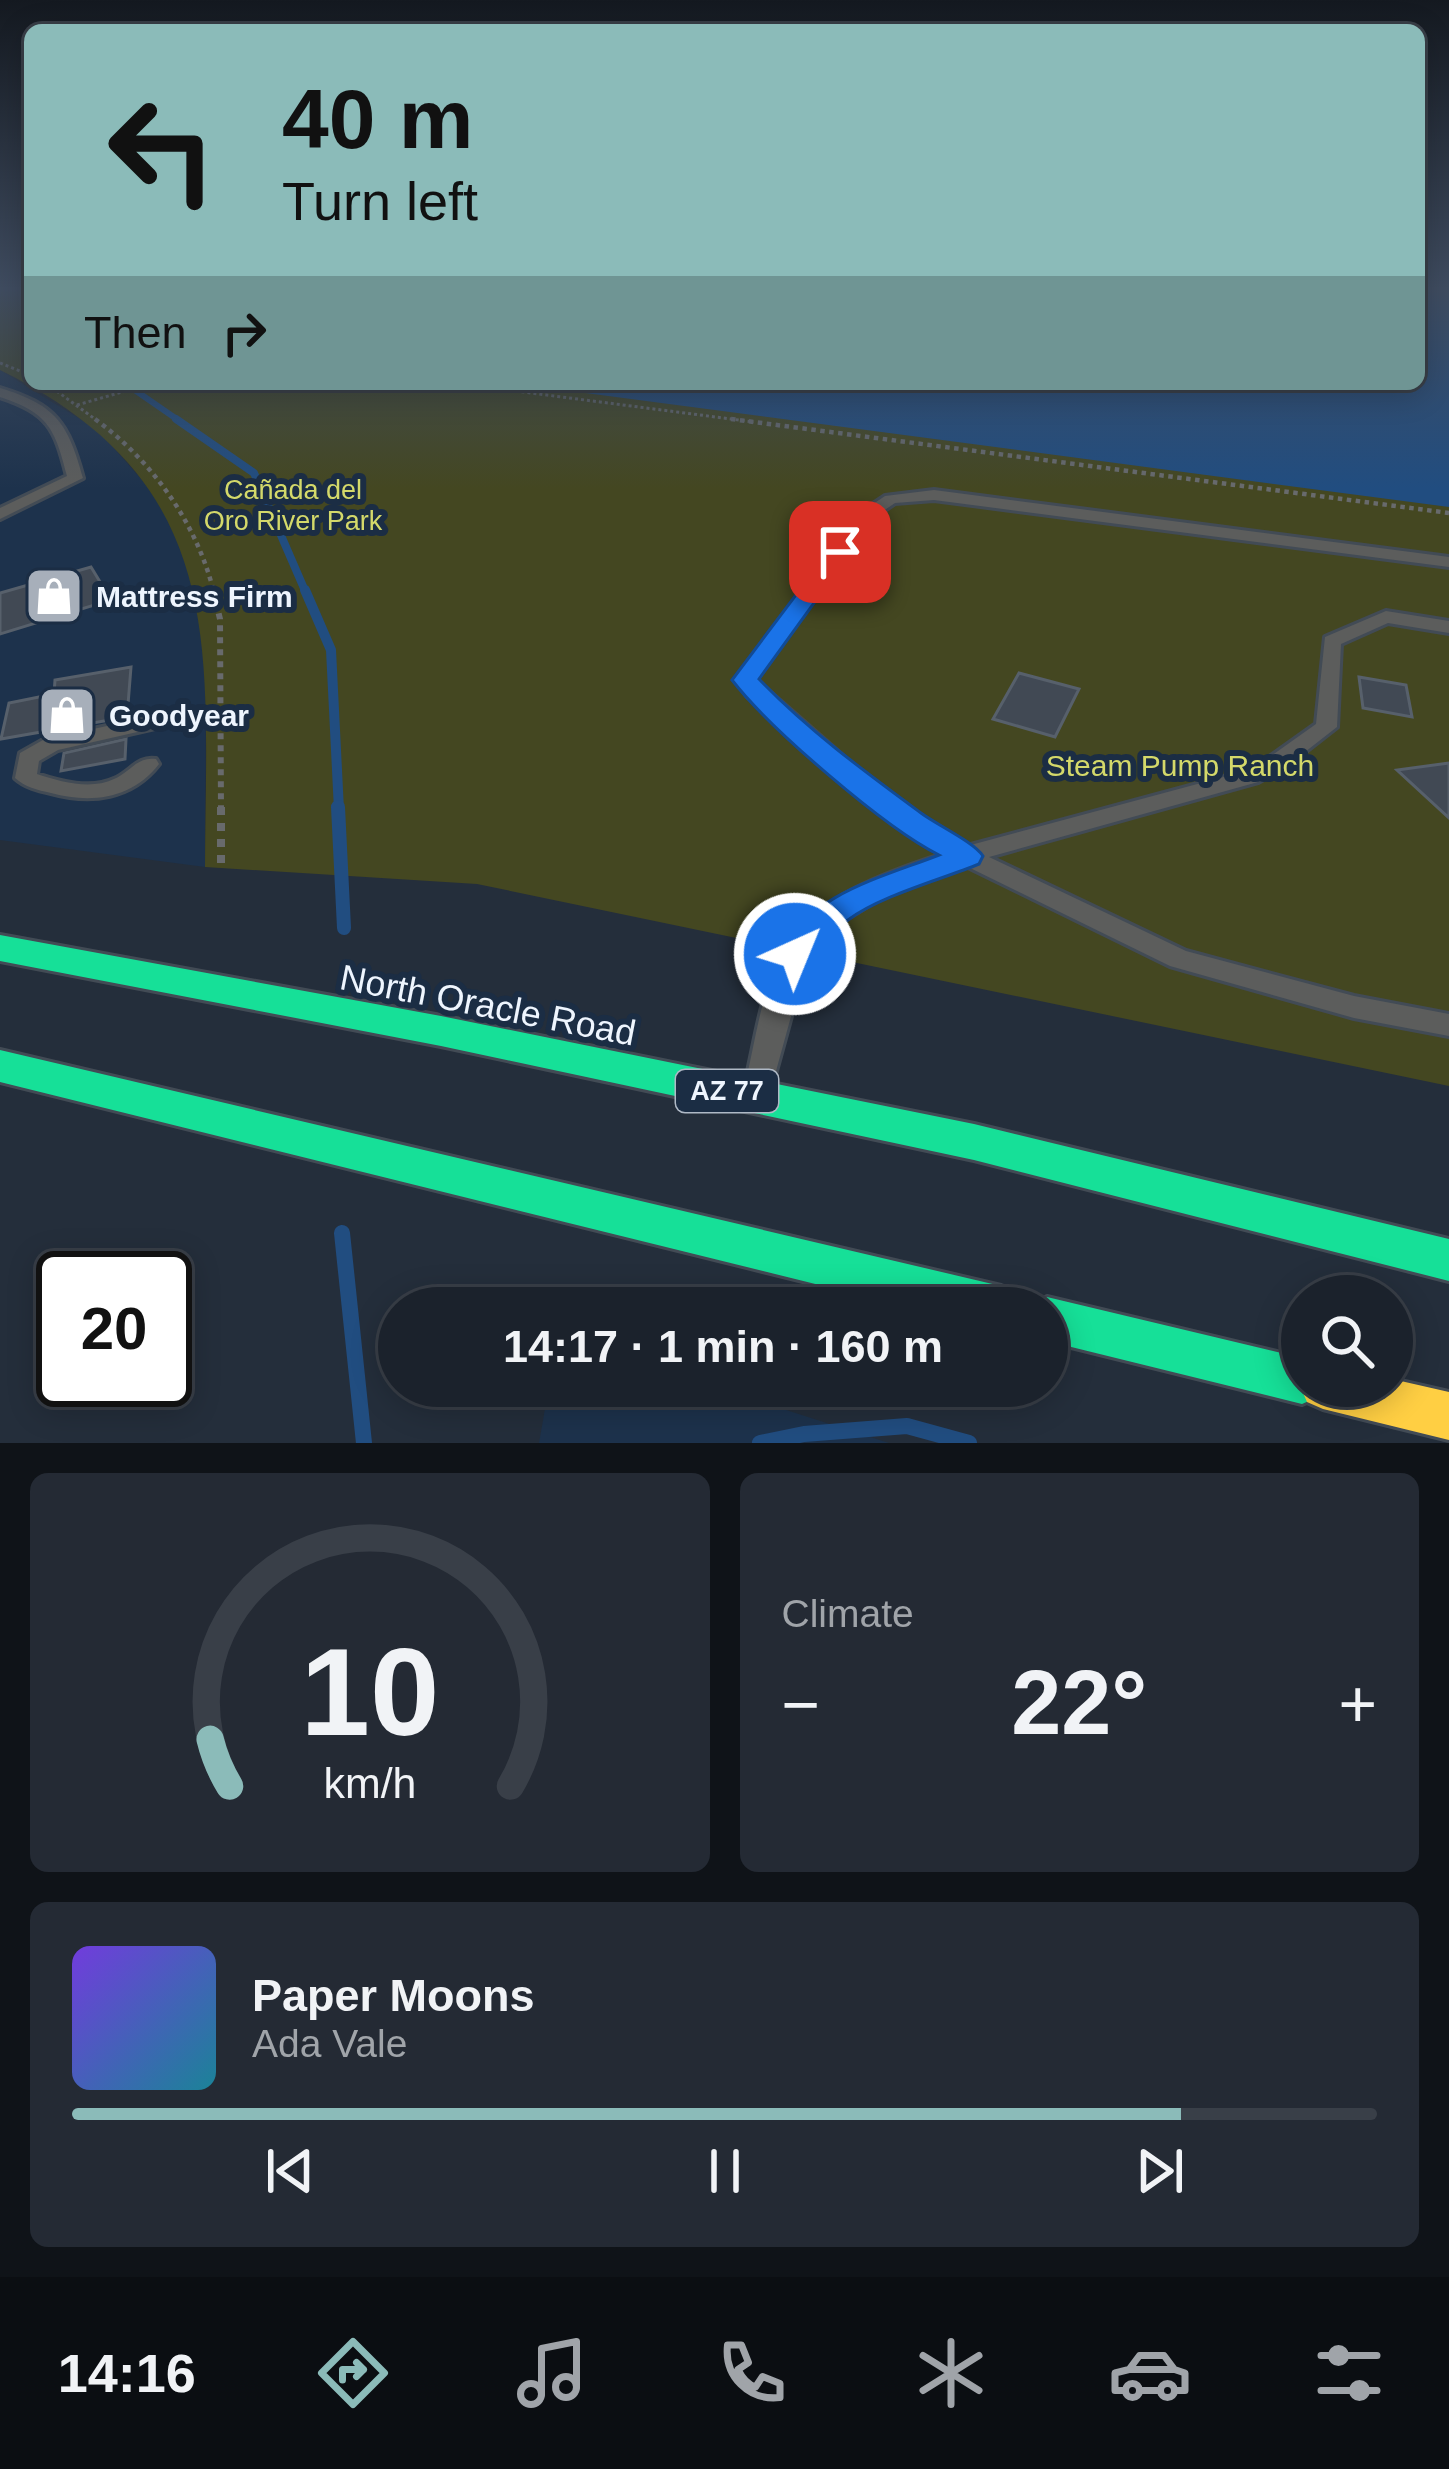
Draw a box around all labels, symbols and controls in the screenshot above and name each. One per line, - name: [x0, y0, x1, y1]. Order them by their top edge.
- icon: left: [84, 72, 240, 228]
- text: 40 m: [282, 72, 473, 166]
- text: Turn left: [282, 171, 478, 231]
- icon: right: [211, 300, 277, 366]
- text: Then: [84, 307, 187, 358]
- park label: Cañada del Oro River Park: [204, 475, 383, 536]
- pin: [789, 501, 891, 603]
- icon: arrive: [807, 519, 873, 585]
- shop icon: Mattress Firm: [23, 565, 85, 627]
- place label: Mattress Firm: [96, 580, 293, 613]
- shop icon: Goodyear: [36, 684, 98, 746]
- place label: Goodyear: [109, 699, 249, 732]
- park label: Steam Pump Ranch: [1046, 749, 1314, 782]
- position arrow: [732, 891, 858, 1017]
- street label: North Oracle Road: [337, 956, 639, 1054]
- road number: AZ 77: [676, 1070, 778, 1112]
- speed limit sign: 20: [36, 1251, 192, 1407]
- map controls: [1281, 1275, 1413, 1407]
- button: search: [1281, 1275, 1413, 1407]
- text: 14:17 · 1 min · 160 m: [503, 1321, 943, 1372]
- text: Climate: [782, 1592, 914, 1635]
- text: 10: [300, 1622, 439, 1761]
- text: 22°: [1011, 1653, 1147, 1753]
- text: −: [782, 1667, 820, 1741]
- text: +: [1338, 1667, 1377, 1741]
- text: km/h: [323, 1758, 416, 1806]
- text: Paper Moons: [252, 1970, 535, 2021]
- text: Ada Vale: [252, 2022, 407, 2065]
- icon: previous: [257, 2138, 323, 2204]
- icon: pause: [692, 2138, 758, 2204]
- icon: next: [1127, 2138, 1193, 2204]
- icon: directions: [311, 2331, 395, 2415]
- icon: music: [510, 2331, 594, 2415]
- icon: phone: [710, 2331, 794, 2415]
- icon: climate: [909, 2331, 993, 2415]
- icon: car: [1108, 2331, 1192, 2415]
- icon: filters: [1307, 2331, 1391, 2415]
- text: 14:16: [58, 2343, 196, 2403]

